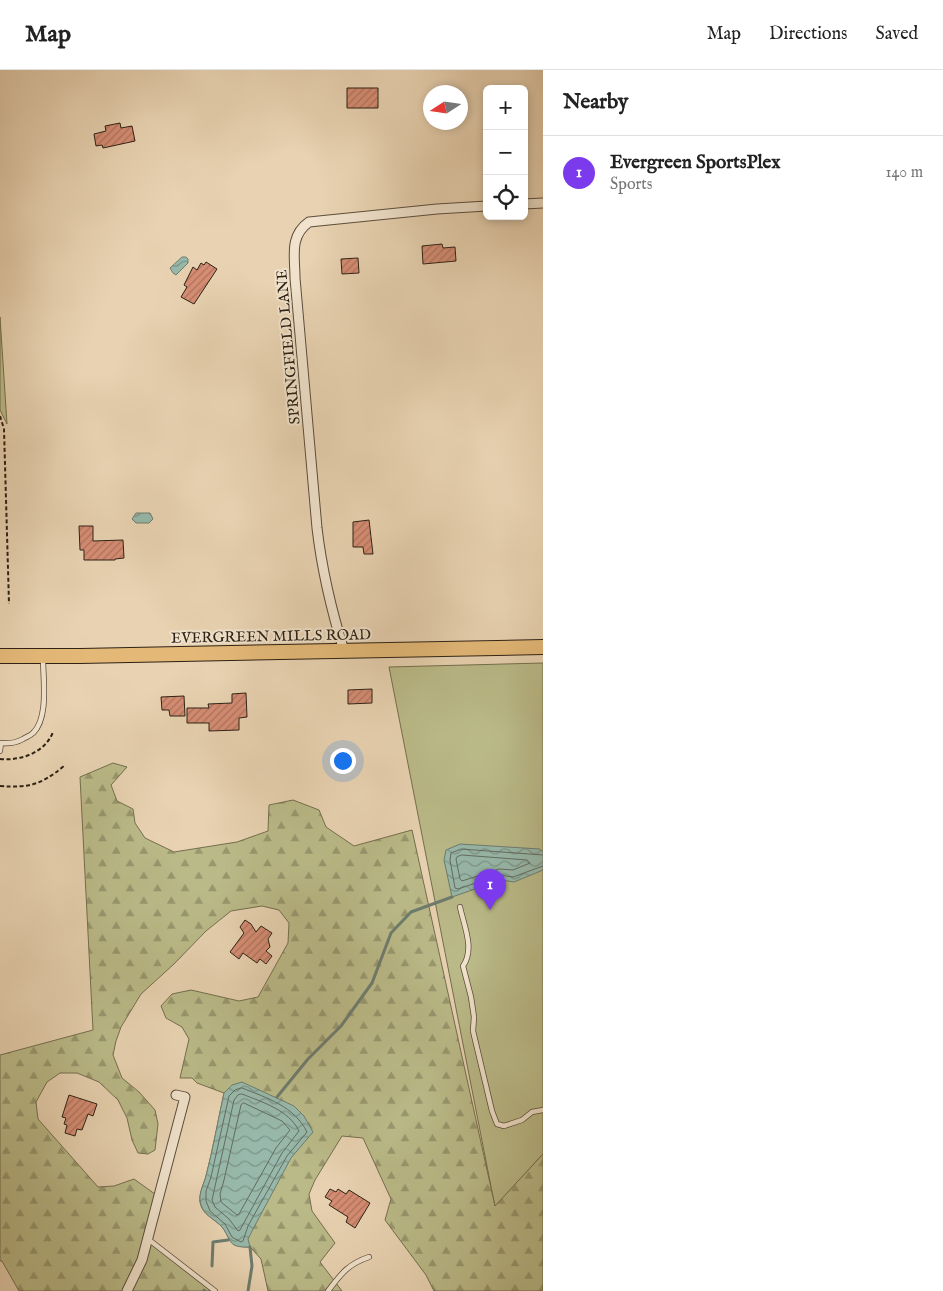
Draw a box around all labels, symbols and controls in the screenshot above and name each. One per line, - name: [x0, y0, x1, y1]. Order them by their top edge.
- text: Map: [25, 19, 71, 50]
- text: Map: [707, 23, 741, 46]
- text: Directions: [769, 23, 847, 46]
- text: Saved: [875, 23, 918, 46]
- north arrow: [423, 85, 468, 130]
- map controls: [483, 85, 528, 220]
- button: +: [483, 85, 528, 130]
- text: Nearby: [563, 89, 628, 116]
- button: −: [483, 130, 528, 175]
- text: Evergreen SportsPlex: [610, 151, 781, 175]
- text: 1: [576, 163, 582, 183]
- text: 140 m: [885, 163, 923, 183]
- button: locate: [483, 175, 528, 220]
- text: Sports: [610, 175, 652, 195]
- street label: SPRINGFIELD LANE: [272, 269, 305, 425]
- street label: EVERGREEN MILLS ROAD: [171, 625, 371, 648]
- your location: [330, 748, 356, 774]
- pin: 1: [474, 869, 506, 910]

